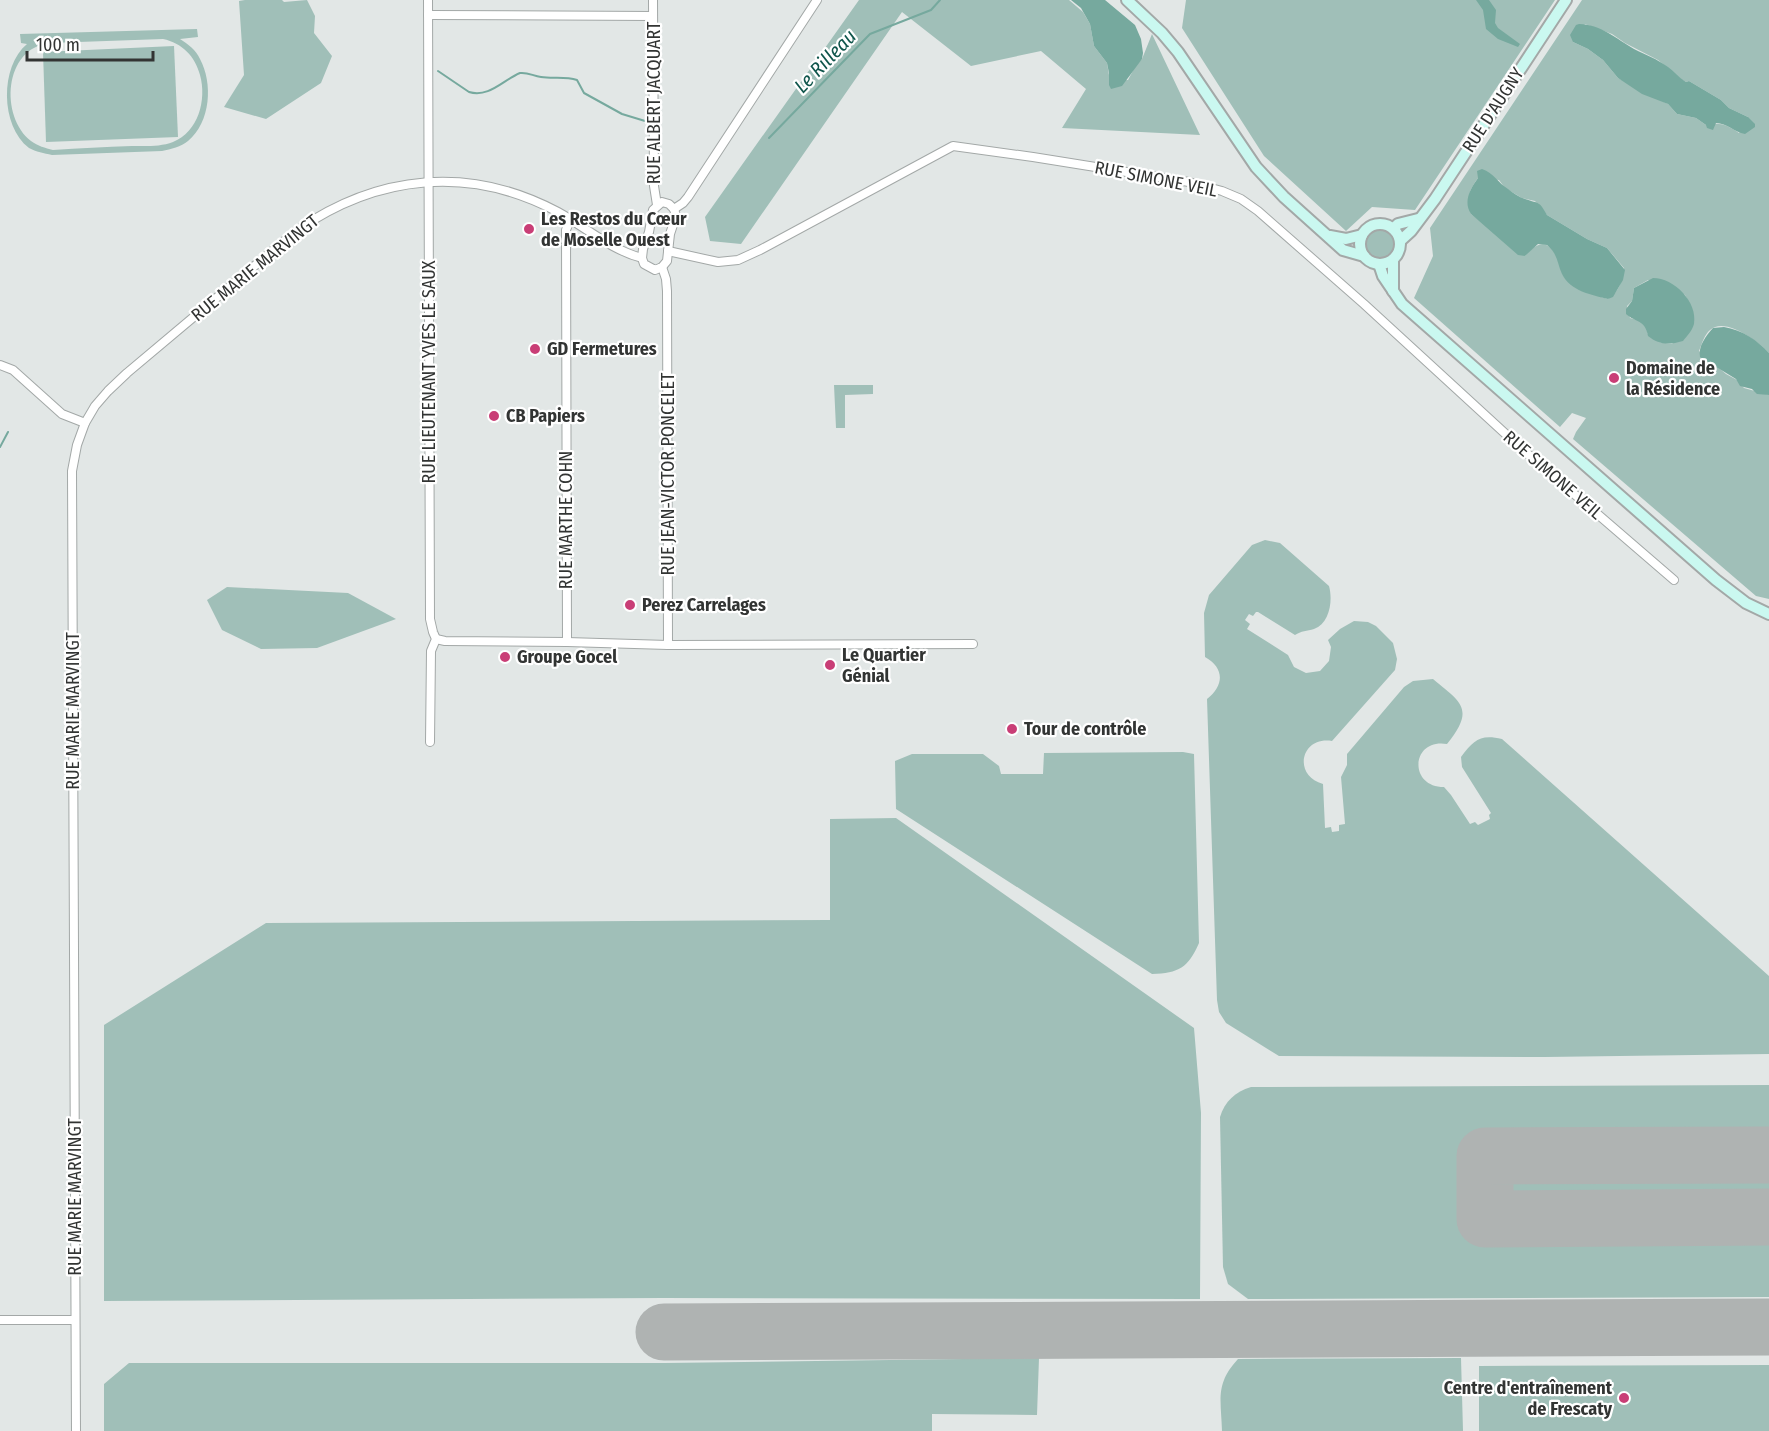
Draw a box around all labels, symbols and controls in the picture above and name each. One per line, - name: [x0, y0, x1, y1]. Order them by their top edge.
- street label: RUE ALBERT JACQUART: [643, 21, 665, 184]
- scale bar: [27, 24, 153, 62]
- water label: Le Rilleau: [789, 24, 861, 98]
- text: 100 m: [36, 34, 80, 56]
- street label: RUE D'AUGNY: [1457, 63, 1529, 156]
- street label: RUE SIMONE VEIL: [1093, 156, 1219, 202]
- place label: Les Restos du Cœur de Moselle Ouest: [541, 208, 687, 251]
- street label: RUE MARIE MARVINGT: [187, 209, 324, 326]
- marker: Les Restos du Cœur de Moselle Ouest: [522, 222, 536, 236]
- street label: RUE LIEUTENANT YVES LE SAUX: [418, 260, 440, 483]
- place label: GD Fermetures: [547, 338, 657, 360]
- marker: GD Fermetures: [528, 342, 542, 356]
- place label: Domaine de la Résidence: [1626, 357, 1720, 400]
- marker: Domaine de la Résidence: [1607, 371, 1621, 385]
- street label: RUE JEAN-VICTOR PONCELET: [657, 372, 679, 575]
- place label: CB Papiers: [506, 405, 585, 427]
- marker: CB Papiers: [487, 409, 501, 423]
- street label: RUE SIMONE VEIL: [1499, 426, 1607, 524]
- street label: RUE MARTHE COHN: [555, 451, 577, 589]
- place label: Perez Carrelages: [642, 594, 766, 616]
- marker: Perez Carrelages: [623, 598, 637, 612]
- street label: RUE MARIE MARVINGT: [62, 632, 84, 790]
- place label: Le Quartier Génial: [842, 644, 926, 687]
- place label: Groupe Gocel: [517, 646, 617, 668]
- marker: Groupe Gocel: [498, 650, 512, 664]
- marker: Le Quartier Génial: [823, 658, 837, 672]
- place label: Tour de contrôle: [1024, 718, 1146, 740]
- marker: Tour de contrôle: [1005, 722, 1019, 736]
- street label: RUE MARIE MARVINGT: [64, 1118, 86, 1276]
- place label: Centre d'entraînement de Frescaty: [1444, 1377, 1613, 1420]
- marker: Centre d'entraînement de Frescaty: [1617, 1391, 1631, 1405]

